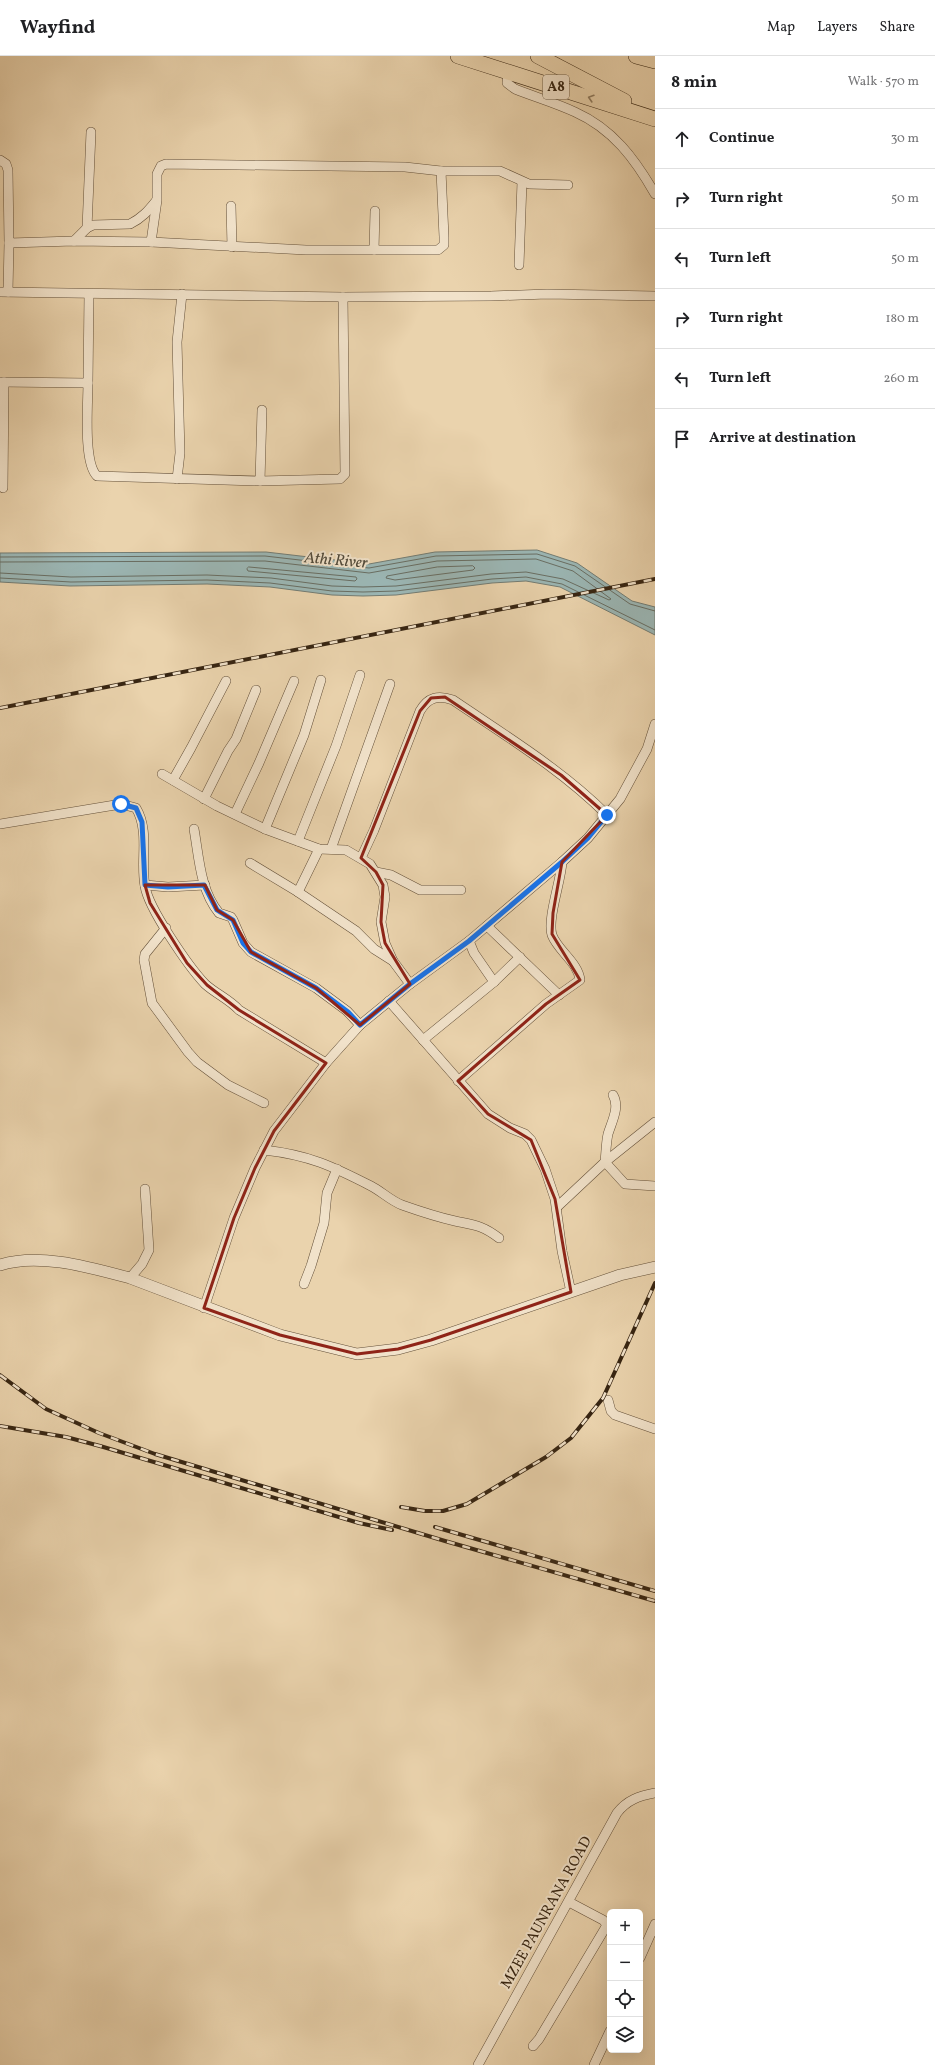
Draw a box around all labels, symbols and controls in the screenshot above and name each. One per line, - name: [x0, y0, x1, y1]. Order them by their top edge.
- text: Wayfind: [20, 15, 95, 41]
- text: Map: [767, 18, 795, 37]
- text: Layers: [817, 18, 857, 37]
- text: Share: [879, 18, 915, 37]
- text: 8 min: [671, 71, 717, 94]
- text: Walk · 570 m: [848, 73, 919, 91]
- road number: A8: [543, 75, 569, 99]
- one-way arrow: [588, 95, 595, 103]
- icon: ahead: [671, 128, 693, 150]
- text: Continue: [709, 128, 774, 149]
- text: 30 m: [891, 130, 919, 148]
- icon: right: [671, 188, 693, 210]
- text: Turn right: [709, 188, 783, 209]
- text: 50 m: [891, 190, 919, 208]
- icon: left: [671, 248, 693, 270]
- text: Turn left: [709, 248, 771, 269]
- text: 50 m: [891, 250, 919, 268]
- icon: right: [671, 308, 693, 330]
- text: Turn right: [709, 308, 783, 329]
- text: 180 m: [885, 310, 919, 328]
- icon: left: [671, 368, 693, 390]
- text: Turn left: [709, 368, 771, 389]
- text: 260 m: [884, 370, 919, 388]
- icon: arrive: [671, 428, 693, 450]
- text: Arrive at destination: [709, 428, 856, 449]
- water label: Athi River: [302, 547, 370, 575]
- route start: [112, 795, 130, 813]
- route end: [598, 806, 616, 824]
- street label: MZEE PAUNRANA ROAD: [496, 1833, 598, 1993]
- map controls: [607, 1909, 643, 2053]
- button: +: [607, 1909, 643, 1945]
- button: −: [607, 1945, 643, 1981]
- button: locate: [607, 1981, 643, 2017]
- button: layers: [607, 2017, 643, 2053]

